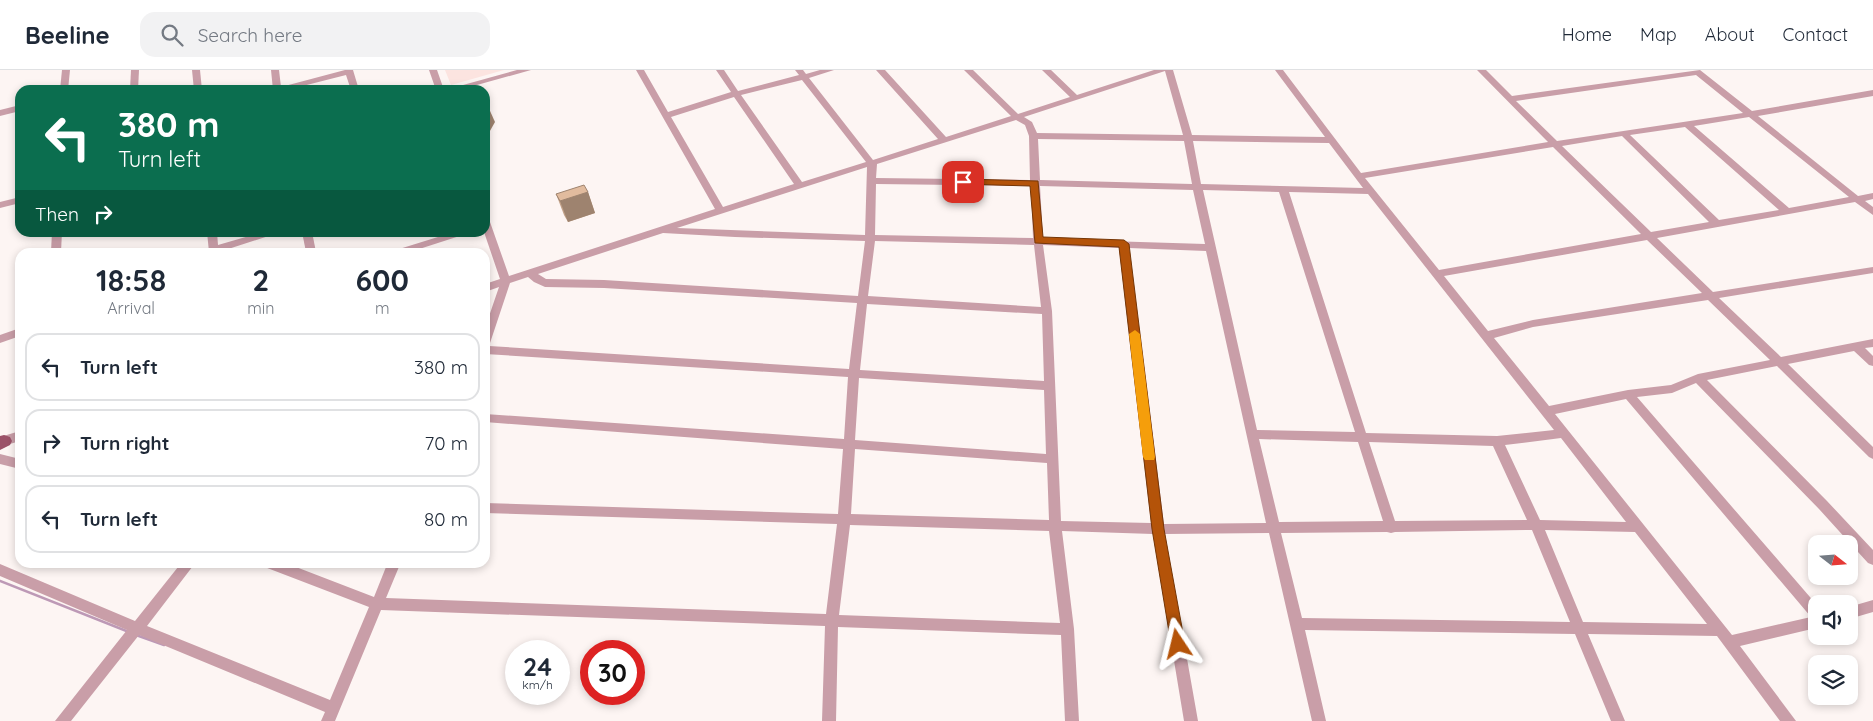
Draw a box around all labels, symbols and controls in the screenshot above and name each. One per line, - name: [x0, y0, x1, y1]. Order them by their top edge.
- search box: [140, 12, 490, 57]
- text: Beeline: [25, 20, 110, 50]
- icon: search: [158, 21, 186, 49]
- text: Search here: [198, 23, 303, 47]
- text: Home: [1562, 23, 1612, 46]
- text: Map: [1640, 23, 1677, 46]
- text: About: [1705, 23, 1755, 46]
- text: Contact: [1783, 23, 1848, 46]
- text: 380 m: [118, 102, 220, 146]
- icon: left: [35, 105, 100, 170]
- text: Turn left: [118, 145, 201, 173]
- pin: [942, 161, 984, 203]
- icon: arrive: [949, 168, 977, 196]
- icon: right: [89, 200, 117, 228]
- text: Then: [35, 202, 79, 226]
- text: 18:58: [96, 261, 166, 299]
- text: 2: [252, 261, 269, 299]
- text: 600: [355, 261, 409, 299]
- text: Arrival: [107, 298, 155, 318]
- text: min: [247, 298, 274, 318]
- text: m: [375, 298, 390, 318]
- icon: left: [37, 353, 65, 381]
- text: Turn left: [80, 355, 158, 379]
- text: 380 m: [414, 355, 468, 379]
- icon: right: [37, 429, 65, 457]
- text: Turn right: [80, 431, 169, 455]
- text: 70 m: [424, 431, 468, 455]
- icon: left: [37, 505, 65, 533]
- text: Turn left: [80, 507, 158, 531]
- text: 80 m: [424, 507, 468, 531]
- north arrow: [1808, 535, 1858, 585]
- map controls: [1808, 535, 1858, 705]
- button: sound: [1808, 595, 1858, 645]
- position arrow: [1151, 617, 1203, 669]
- speed limit sign: 30: [580, 640, 645, 705]
- text: 24: [523, 651, 552, 682]
- button: layers: [1808, 655, 1858, 705]
- text: km/h: [522, 677, 553, 692]

